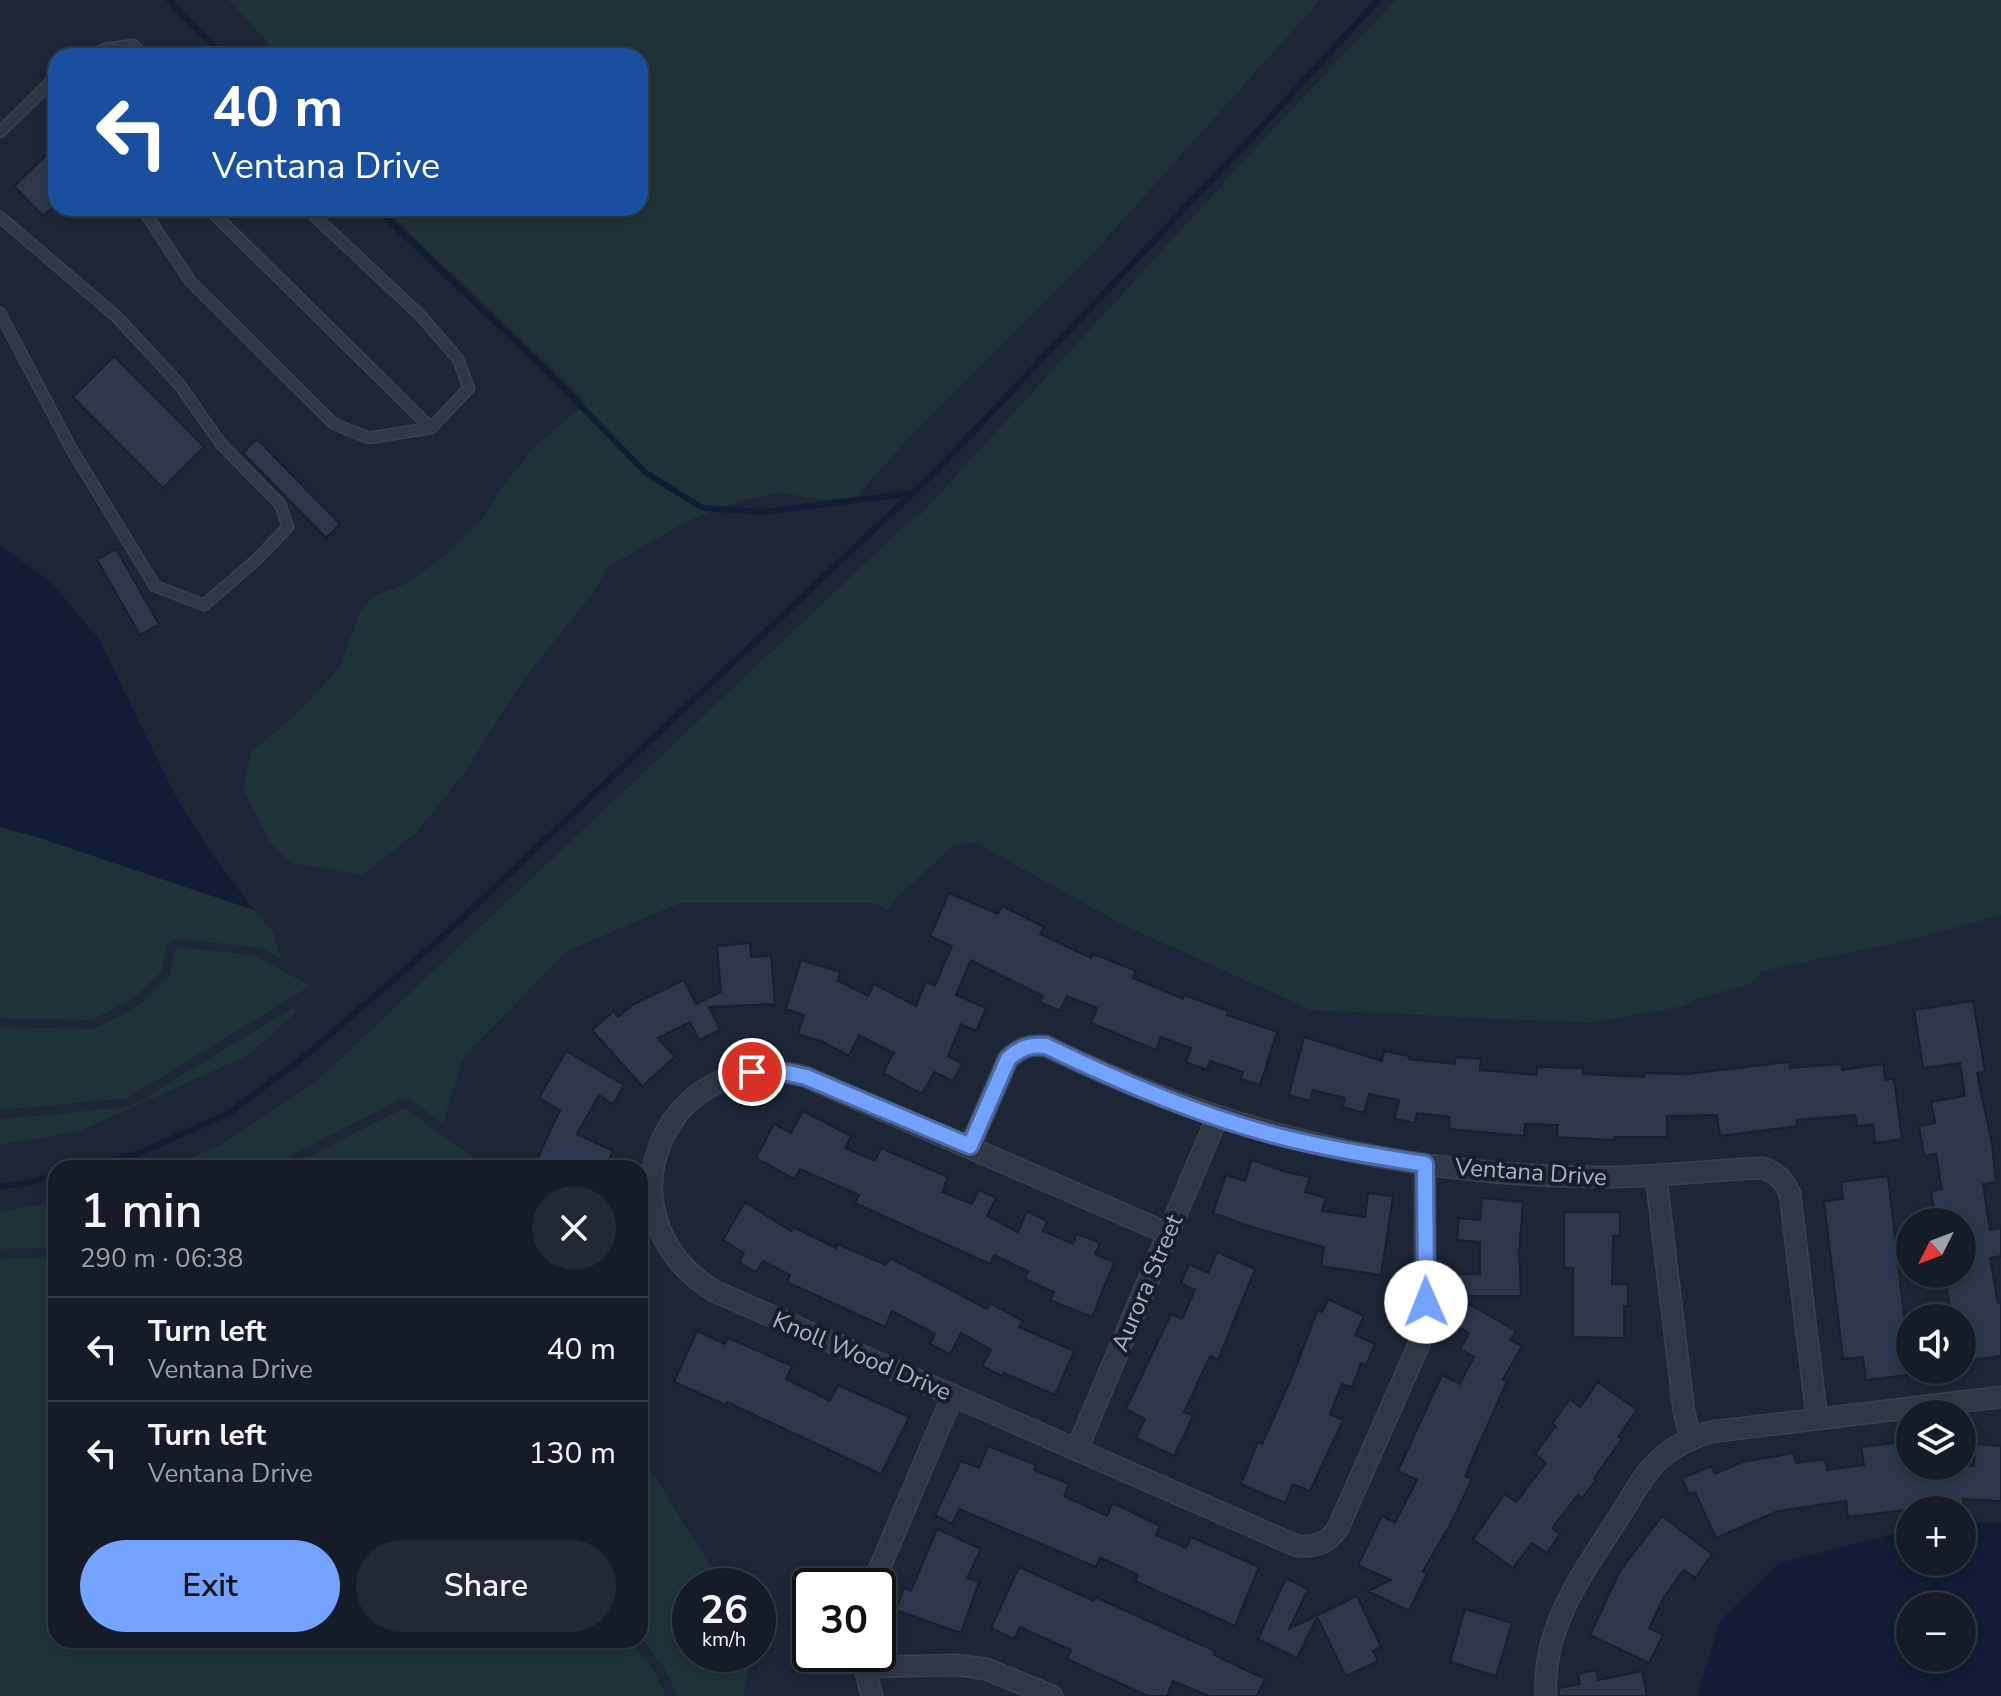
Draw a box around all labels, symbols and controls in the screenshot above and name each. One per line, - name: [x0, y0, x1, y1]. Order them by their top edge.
- text: 40 m: [212, 69, 343, 146]
- icon: left: [80, 80, 184, 184]
- text: Ventana Drive: [212, 142, 440, 191]
- pin: [718, 1038, 786, 1106]
- icon: arrive: [730, 1050, 774, 1094]
- street label: Ventana Drive: [1453, 1151, 1608, 1193]
- text: 1 min: [80, 1178, 202, 1244]
- button: close: [532, 1186, 616, 1270]
- north arrow: [1896, 1208, 1976, 1288]
- map controls: [1896, 1208, 1976, 1672]
- street label: Aurora Street: [1104, 1209, 1190, 1356]
- text: 290 m · 06:38: [80, 1241, 243, 1276]
- position arrow: [1384, 1260, 1468, 1344]
- street label: Knoll Wood Drive: [768, 1304, 956, 1408]
- button: sound: [1896, 1304, 1976, 1384]
- text: Turn left: [148, 1311, 266, 1352]
- icon: left: [80, 1327, 124, 1371]
- text: 40 m: [547, 1329, 616, 1370]
- text: Ventana Drive: [148, 1352, 313, 1387]
- button: layers: [1896, 1400, 1976, 1480]
- text: Turn left: [148, 1415, 266, 1456]
- icon: left: [80, 1431, 124, 1475]
- text: 130 m: [529, 1433, 616, 1474]
- text: Ventana Drive: [148, 1456, 313, 1491]
- button: +: [1896, 1496, 1976, 1576]
- button: Exit: [80, 1540, 340, 1632]
- button: Share: [356, 1540, 616, 1632]
- speed limit sign: 30: [792, 1568, 896, 1672]
- text: 26: [700, 1583, 748, 1637]
- button: −: [1896, 1592, 1976, 1672]
- text: km/h: [702, 1626, 746, 1653]

